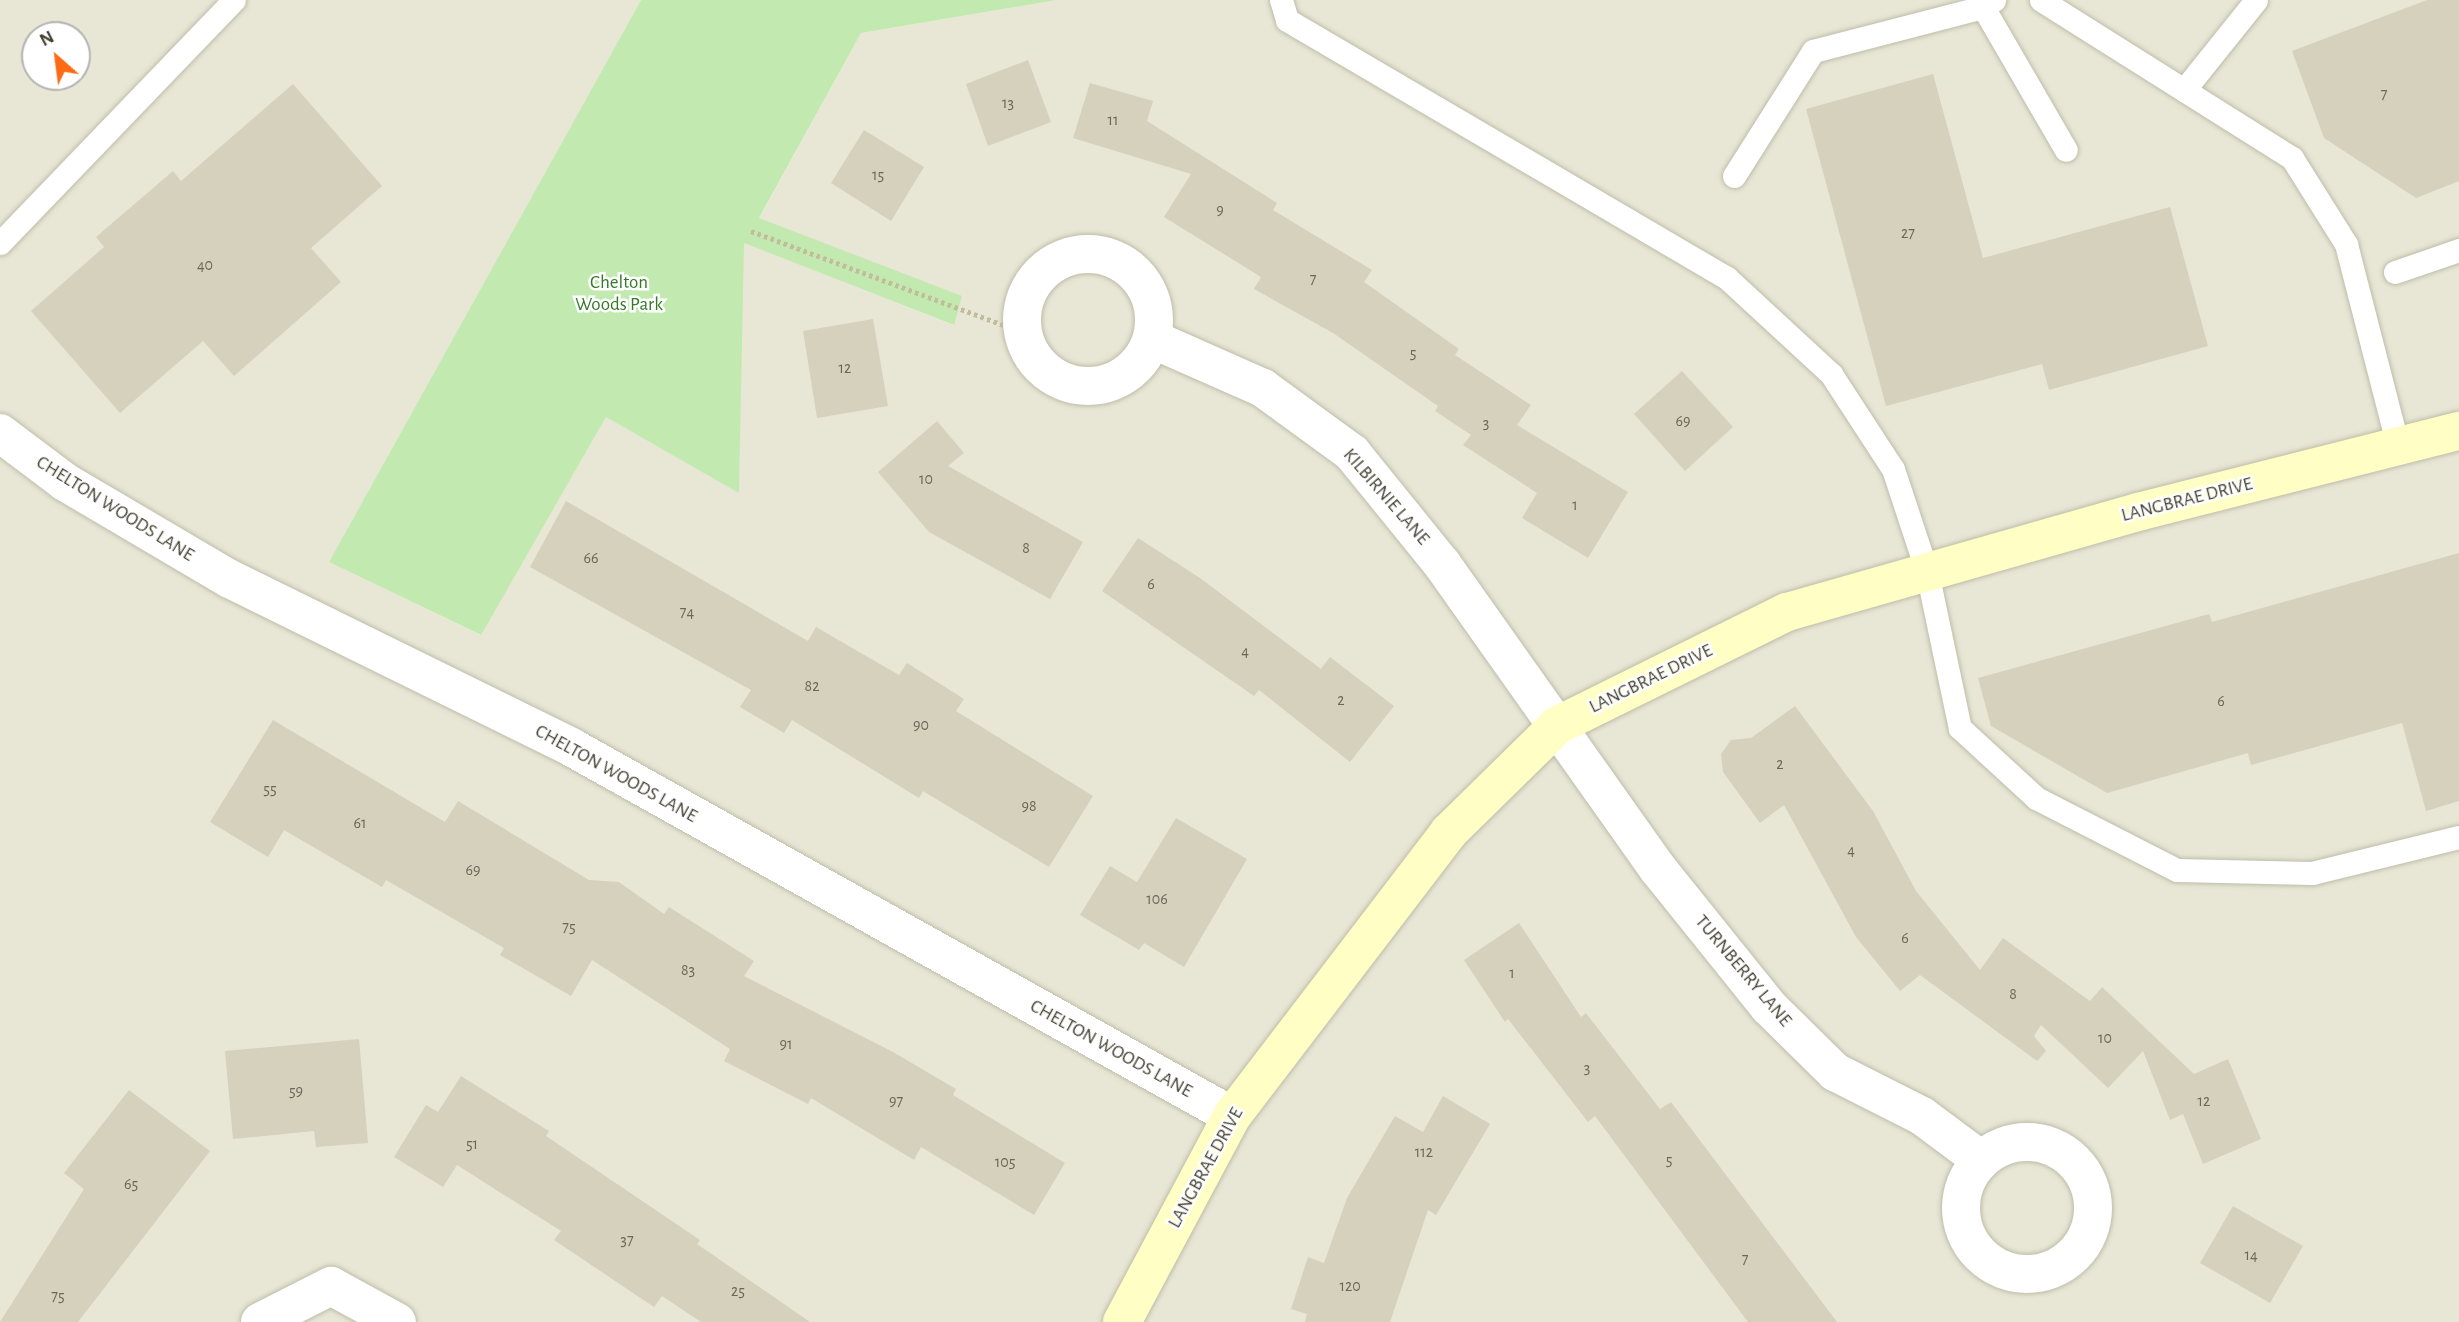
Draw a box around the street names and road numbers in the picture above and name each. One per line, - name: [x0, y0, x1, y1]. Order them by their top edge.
- street label: KILBIRNIE LANE: [1338, 444, 1434, 550]
- street label: CHELTON WOODS LANE: [32, 451, 198, 567]
- street label: LANGBRAE DRIVE: [2119, 473, 2255, 527]
- street label: LANGBRAE DRIVE: [1586, 639, 1716, 719]
- street label: CHELTON WOODS LANE: [531, 720, 701, 828]
- street label: TURNBERRY LANE: [1690, 911, 1796, 1031]
- street label: CHELTON WOODS LANE: [1026, 995, 1196, 1103]
- street label: LANGBRAE DRIVE: [1163, 1104, 1249, 1232]

